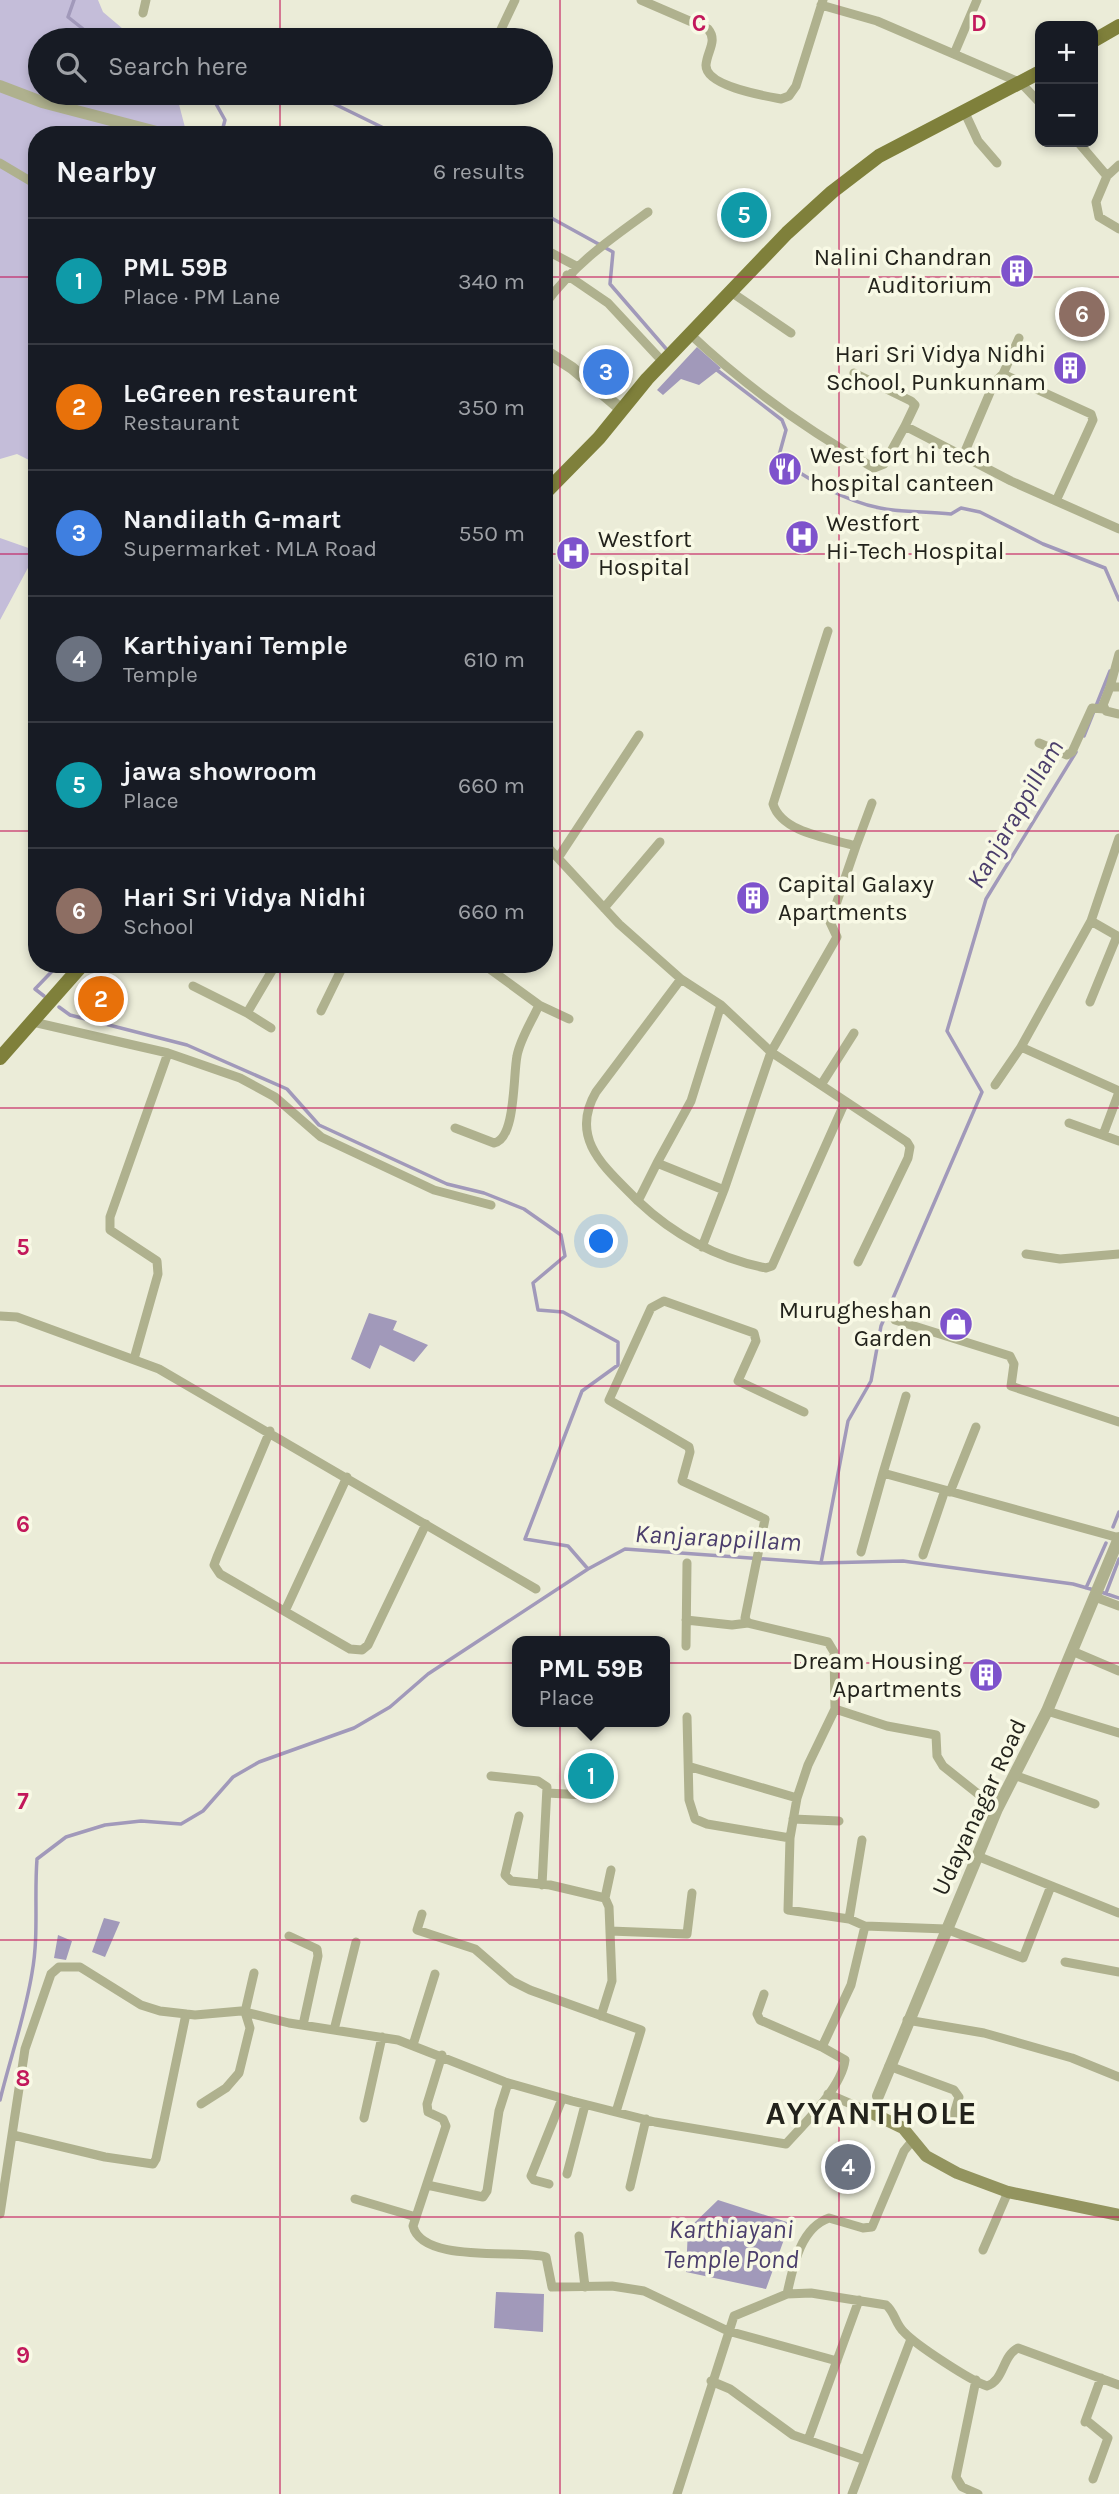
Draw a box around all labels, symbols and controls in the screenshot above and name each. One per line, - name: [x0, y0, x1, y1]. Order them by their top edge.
- text: C: [692, 10, 706, 37]
- text: D: [971, 10, 987, 37]
- map controls: [1035, 21, 1098, 147]
- button: +: [1035, 21, 1098, 84]
- search box: [28, 28, 553, 105]
- icon: search: [52, 48, 90, 86]
- text: Search here: [108, 51, 248, 82]
- button: −: [1035, 84, 1098, 147]
- text: Nearby: [56, 154, 156, 190]
- text: 6 results: [433, 158, 525, 185]
- pin: 5: [721, 189, 767, 241]
- place label: Nalini Chandran Auditorium: [814, 243, 992, 299]
- text: PML 59B: [123, 252, 228, 283]
- building icon: Nalini Chandran Auditorium: [998, 252, 1036, 290]
- text: 1: [75, 268, 83, 295]
- text: 340 m: [458, 268, 525, 295]
- text: Place · PM Lane: [123, 283, 280, 310]
- pin: 6: [1059, 288, 1105, 340]
- place label: Hari Sri Vidya Nidhi School, Punkunnam: [826, 340, 1046, 396]
- pin: 3: [583, 346, 629, 398]
- building icon: Hari Sri Vidya Nidhi School, Punkunnam: [1051, 349, 1089, 387]
- text: LeGreen restaurent: [123, 378, 358, 409]
- text: 2: [72, 394, 86, 421]
- text: 350 m: [458, 394, 525, 421]
- text: Restaurant: [123, 409, 240, 436]
- place label: West fort hi tech hospital canteen: [810, 441, 994, 497]
- restaurant icon: West fort hi tech hospital canteen: [766, 450, 804, 488]
- text: Nandilath G-mart: [123, 504, 341, 535]
- place label: Westfort Hi-Tech Hospital: [826, 509, 1005, 565]
- hospital icon: Westfort Hi-Tech Hospital: [783, 518, 821, 556]
- text: 3: [72, 520, 86, 547]
- text: 550 m: [458, 520, 525, 547]
- place label: Westfort Hospital: [598, 525, 692, 581]
- hospital icon: Westfort Hospital: [554, 534, 592, 572]
- text: Supermarket · MLA Road: [123, 535, 377, 562]
- text: Karthiyani Temple: [123, 630, 348, 661]
- text: 4: [72, 646, 86, 673]
- text: 610 m: [464, 646, 525, 673]
- text: Temple: [123, 661, 198, 688]
- water label: Kanjarappillam: [960, 734, 1070, 894]
- text: jawa showroom: [123, 756, 317, 787]
- text: 5: [72, 772, 86, 799]
- text: 660 m: [458, 772, 525, 799]
- text: Place: [123, 787, 179, 814]
- place label: Capital Galaxy Apartments: [778, 870, 934, 926]
- building icon: Capital Galaxy Apartments: [734, 879, 772, 917]
- text: Hari Sri Vidya Nidhi: [123, 882, 367, 913]
- text: 6: [72, 898, 86, 925]
- text: 660 m: [458, 898, 525, 925]
- text: School: [123, 913, 194, 940]
- pin: 2: [78, 973, 124, 1025]
- your location: [584, 1224, 618, 1258]
- text: 5: [16, 1234, 30, 1261]
- place label: Murugheshan Garden: [779, 1296, 932, 1352]
- shop icon: Murugheshan Garden: [937, 1305, 975, 1343]
- text: 6: [16, 1511, 30, 1538]
- water label: Kanjarappillam: [634, 1518, 802, 1558]
- popup: [512, 1636, 670, 1727]
- place label: Dream Housing Apartments: [792, 1647, 962, 1703]
- text: PML 59B: [538, 1653, 644, 1684]
- building icon: Dream Housing Apartments: [967, 1656, 1005, 1694]
- text: Place: [538, 1684, 594, 1711]
- street label: Udayanagar Road: [926, 1714, 1032, 1900]
- pin: 1: [568, 1750, 614, 1802]
- text: 7: [17, 1788, 29, 1815]
- text: 8: [16, 2065, 30, 2092]
- district label: AYYANTHOLE: [765, 2095, 979, 2132]
- pin: 4: [825, 2141, 871, 2193]
- water label: Karthiayani Temple Pond: [663, 2214, 799, 2275]
- text: 9: [16, 2342, 30, 2369]

